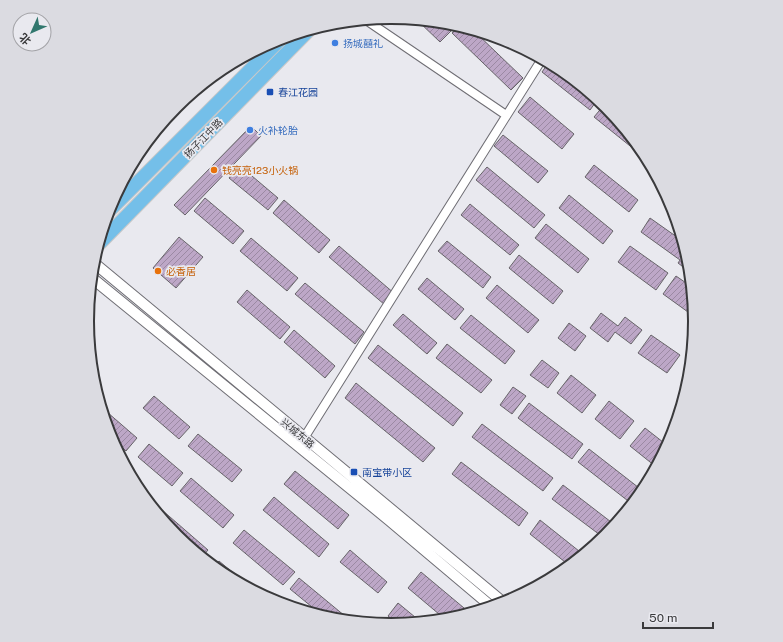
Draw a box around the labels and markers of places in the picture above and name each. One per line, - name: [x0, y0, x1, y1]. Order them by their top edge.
- place label: 扬城囍礼: [343, 37, 383, 49]
- marker: 扬城囍礼: [330, 38, 340, 48]
- place label: 春江花园: [278, 86, 318, 98]
- marker: 春江花园: [265, 87, 275, 97]
- place label: 火补轮胎: [258, 124, 298, 136]
- marker: 火补轮胎: [245, 125, 255, 135]
- place label: 钱亮亮123小火锅: [222, 164, 298, 176]
- marker: 钱亮亮123小火锅: [209, 165, 219, 175]
- place label: 必香居: [166, 265, 196, 277]
- marker: 必香居: [153, 266, 163, 276]
- place label: 南宝带小区: [362, 466, 412, 478]
- marker: 南宝带小区: [349, 467, 359, 477]

